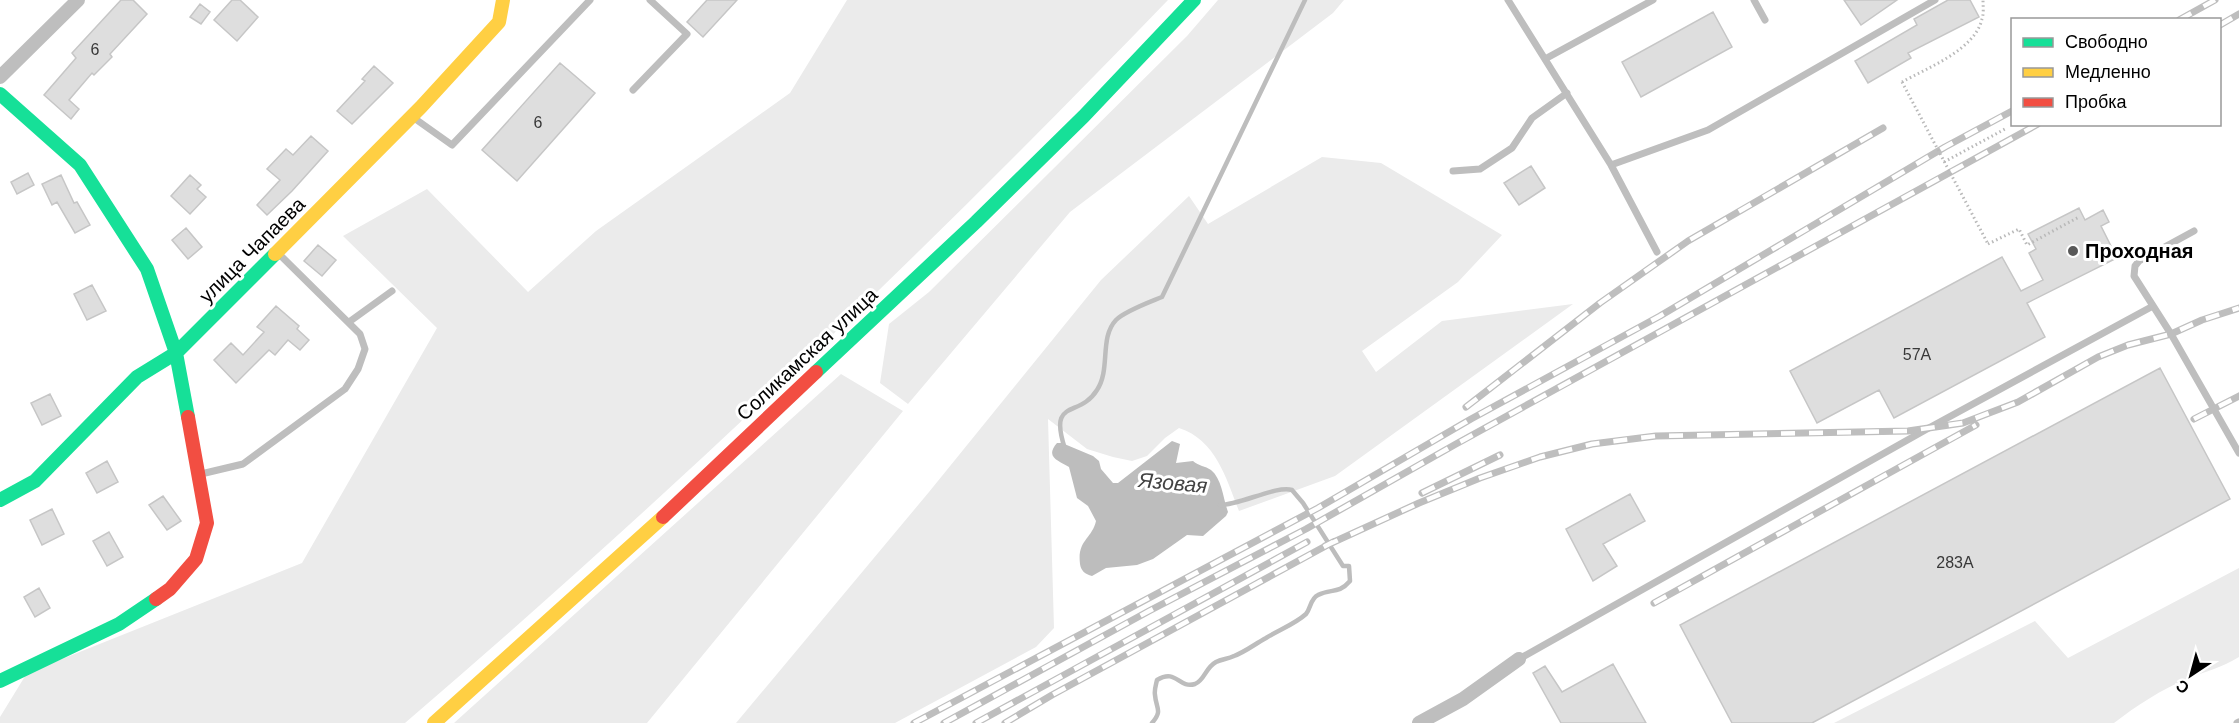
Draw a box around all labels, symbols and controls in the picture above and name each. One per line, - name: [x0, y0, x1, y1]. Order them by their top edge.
- legend: [2011, 18, 2221, 126]
- text: Свободно: [2065, 32, 2148, 52]
- house number: 6: [91, 41, 100, 58]
- text: Медленно: [2065, 62, 2151, 82]
- text: Пробка: [2065, 92, 2128, 112]
- house number: 6: [534, 114, 543, 131]
- street label: улица Чапаева: [195, 192, 310, 307]
- place label: Проходная: [2085, 240, 2193, 262]
- marker: Проходная: [2066, 244, 2080, 258]
- street label: Соликамская улица: [732, 283, 882, 425]
- house number: 57А: [1903, 346, 1932, 363]
- water label: Язовая: [1137, 468, 1208, 497]
- house number: 283А: [1936, 554, 1974, 571]
- north arrow: [2161, 645, 2221, 705]
- text: С: [2172, 676, 2192, 697]

